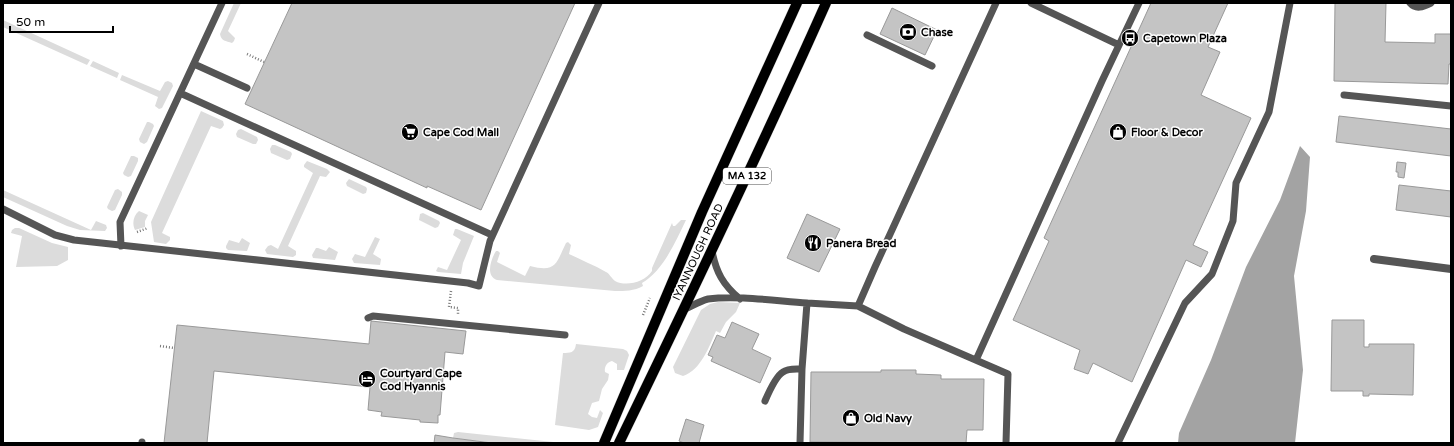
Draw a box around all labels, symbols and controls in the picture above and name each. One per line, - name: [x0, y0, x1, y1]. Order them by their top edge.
- scale bar: [10, 8, 113, 34]
- text: 50 m: [16, 15, 45, 29]
- bank icon: Chase: [898, 22, 918, 42]
- place label: Chase: [921, 26, 954, 39]
- bus stop icon: Capetown Plaza: [1120, 28, 1140, 48]
- place label: Capetown Plaza: [1143, 32, 1227, 46]
- supermarket icon: Cape Cod Mall: [400, 122, 420, 142]
- shop icon: Floor & Decor: [1108, 122, 1128, 142]
- place label: Cape Cod Mall: [423, 126, 499, 140]
- place label: Floor & Decor: [1131, 126, 1203, 139]
- road number: MA 132: [723, 168, 771, 184]
- street label: IYANNOUGH ROAD: [670, 202, 726, 302]
- restaurant icon: Panera Bread: [803, 233, 823, 253]
- place label: Panera Bread: [826, 237, 896, 250]
- place label: Courtyard Cape Cod Hyannis: [380, 367, 463, 394]
- hotel icon: Courtyard Cape Cod Hyannis: [357, 369, 377, 389]
- shop icon: Old Navy: [841, 408, 861, 428]
- place label: Old Navy: [864, 412, 912, 426]

